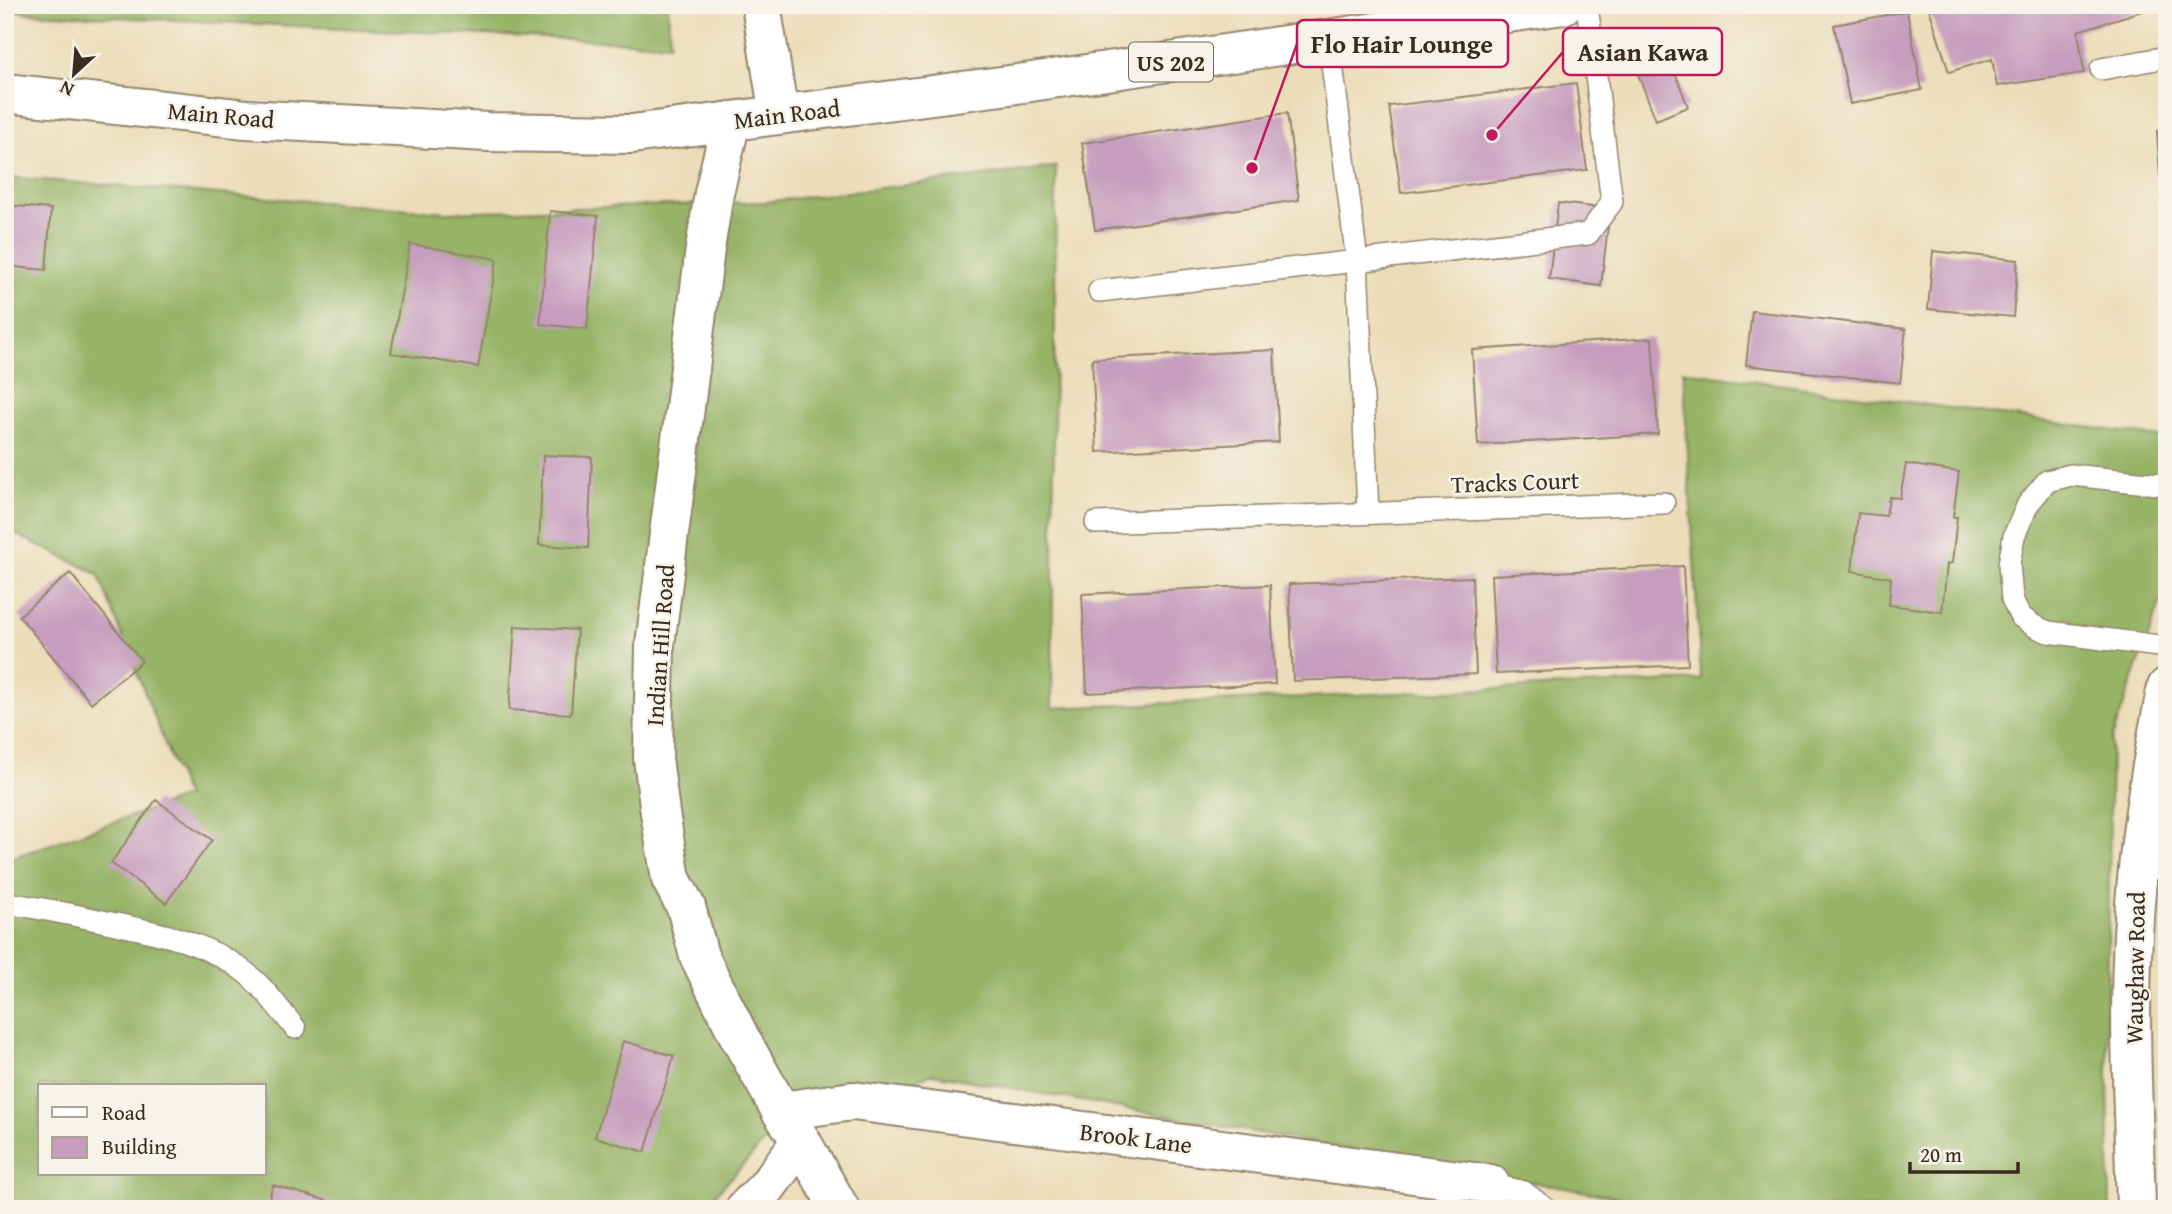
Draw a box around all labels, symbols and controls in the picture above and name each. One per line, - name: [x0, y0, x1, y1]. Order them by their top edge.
- callout: Flo Hair Lounge: [1297, 20, 1508, 67]
- text: Flo Hair Lounge: [1311, 24, 1493, 63]
- callout: Asian Kawa: [1563, 28, 1722, 75]
- text: Asian Kawa: [1577, 32, 1709, 71]
- north arrow: [38, 38, 108, 108]
- road number: US 202: [1129, 43, 1213, 82]
- text: N: [54, 74, 78, 105]
- street label: Main Road: [732, 90, 842, 138]
- street label: Main Road: [166, 93, 276, 137]
- street label: Tracks Court: [1450, 462, 1580, 502]
- street label: Indian Hill Road: [637, 563, 683, 727]
- street label: Waughaw Road: [2116, 891, 2154, 1045]
- legend: [38, 1084, 266, 1176]
- text: Road: [102, 1097, 147, 1128]
- street label: Brook Lane: [1078, 1114, 1194, 1162]
- scale bar: [1910, 1130, 2018, 1174]
- text: Building: [102, 1131, 177, 1162]
- text: 20 m: [1920, 1139, 1962, 1170]

